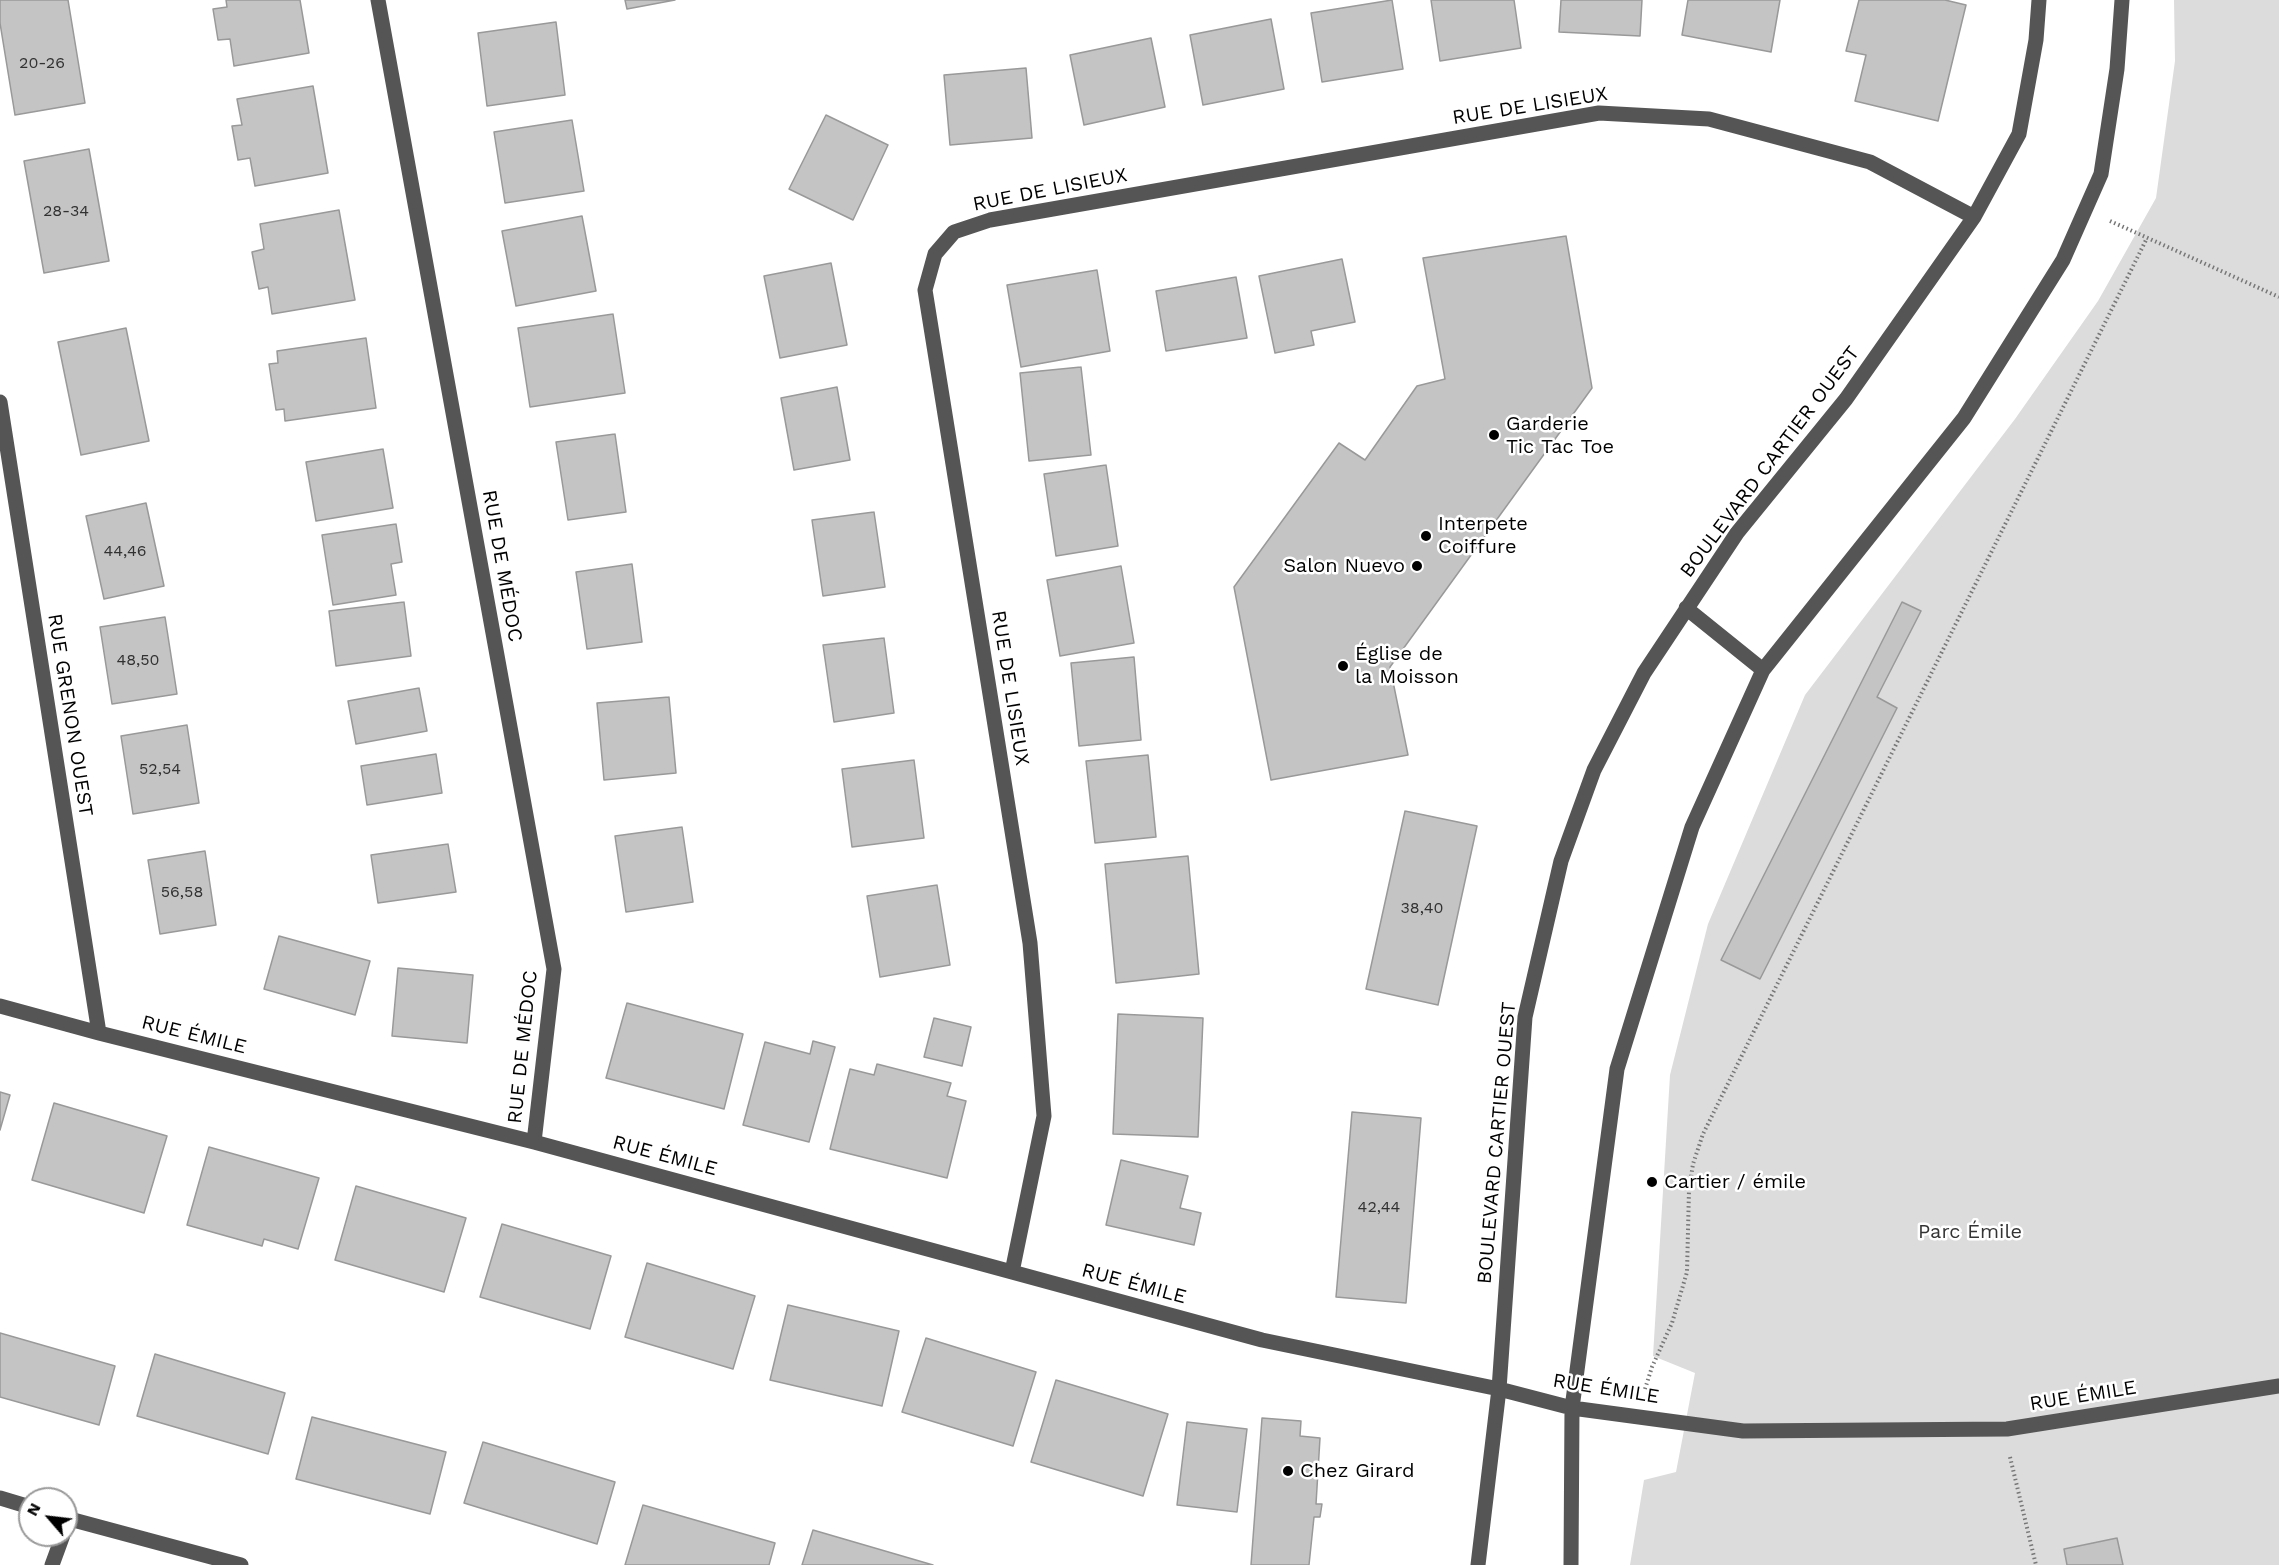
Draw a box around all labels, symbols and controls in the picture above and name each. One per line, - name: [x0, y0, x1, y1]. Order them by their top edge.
- house number: 20-26: [19, 53, 65, 73]
- street label: RUE DE LISIEUX: [1451, 82, 1609, 130]
- street label: RUE DE LISIEUX: [971, 163, 1129, 217]
- house number: 28-34: [43, 201, 89, 221]
- street label: BOULEVARD CARTIER OUEST: [1675, 342, 1865, 582]
- place label: Garderie Tic Tac Toe: [1506, 412, 1614, 459]
- marker: Garderie Tic Tac Toe: [1487, 428, 1501, 442]
- street label: RUE DE MÉDOC: [477, 488, 527, 644]
- place label: Interpete Coiffure: [1438, 512, 1528, 559]
- marker: Interpete Coiffure: [1419, 529, 1433, 543]
- house number: 44,46: [104, 541, 146, 561]
- place label: Salon Nuevo: [1283, 554, 1405, 578]
- marker: Salon Nuevo: [1410, 559, 1424, 573]
- street label: RUE DE LISIEUX: [986, 609, 1034, 767]
- street label: RUE GRENON OUEST: [42, 612, 98, 818]
- place label: Église de la Moisson: [1355, 642, 1459, 689]
- house number: 48,50: [116, 650, 160, 670]
- marker: Église de la Moisson: [1336, 659, 1350, 673]
- house number: 52,54: [139, 759, 181, 779]
- house number: 56,58: [161, 882, 203, 902]
- house number: 38,40: [1400, 898, 1444, 918]
- street label: RUE DE MÉDOC: [503, 969, 543, 1125]
- street label: BOULEVARD CARTIER OUEST: [1473, 1001, 1521, 1285]
- street label: RUE ÉMILE: [139, 1010, 249, 1060]
- street label: RUE ÉMILE: [610, 1130, 720, 1182]
- place label: Cartier / émile: [1664, 1170, 1806, 1194]
- marker: Cartier / émile: [1645, 1175, 1659, 1189]
- house number: 42,44: [1358, 1197, 1400, 1217]
- park label: Parc Émile: [1918, 1220, 2022, 1244]
- street label: RUE ÉMILE: [1079, 1258, 1189, 1310]
- street label: RUE ÉMILE: [1551, 1369, 1661, 1409]
- street label: RUE ÉMILE: [2028, 1376, 2138, 1416]
- place label: Chez Girard: [1300, 1459, 1415, 1483]
- marker: Chez Girard: [1281, 1464, 1295, 1478]
- north arrow: [18, 1487, 78, 1547]
- text: N: [22, 1500, 45, 1519]

